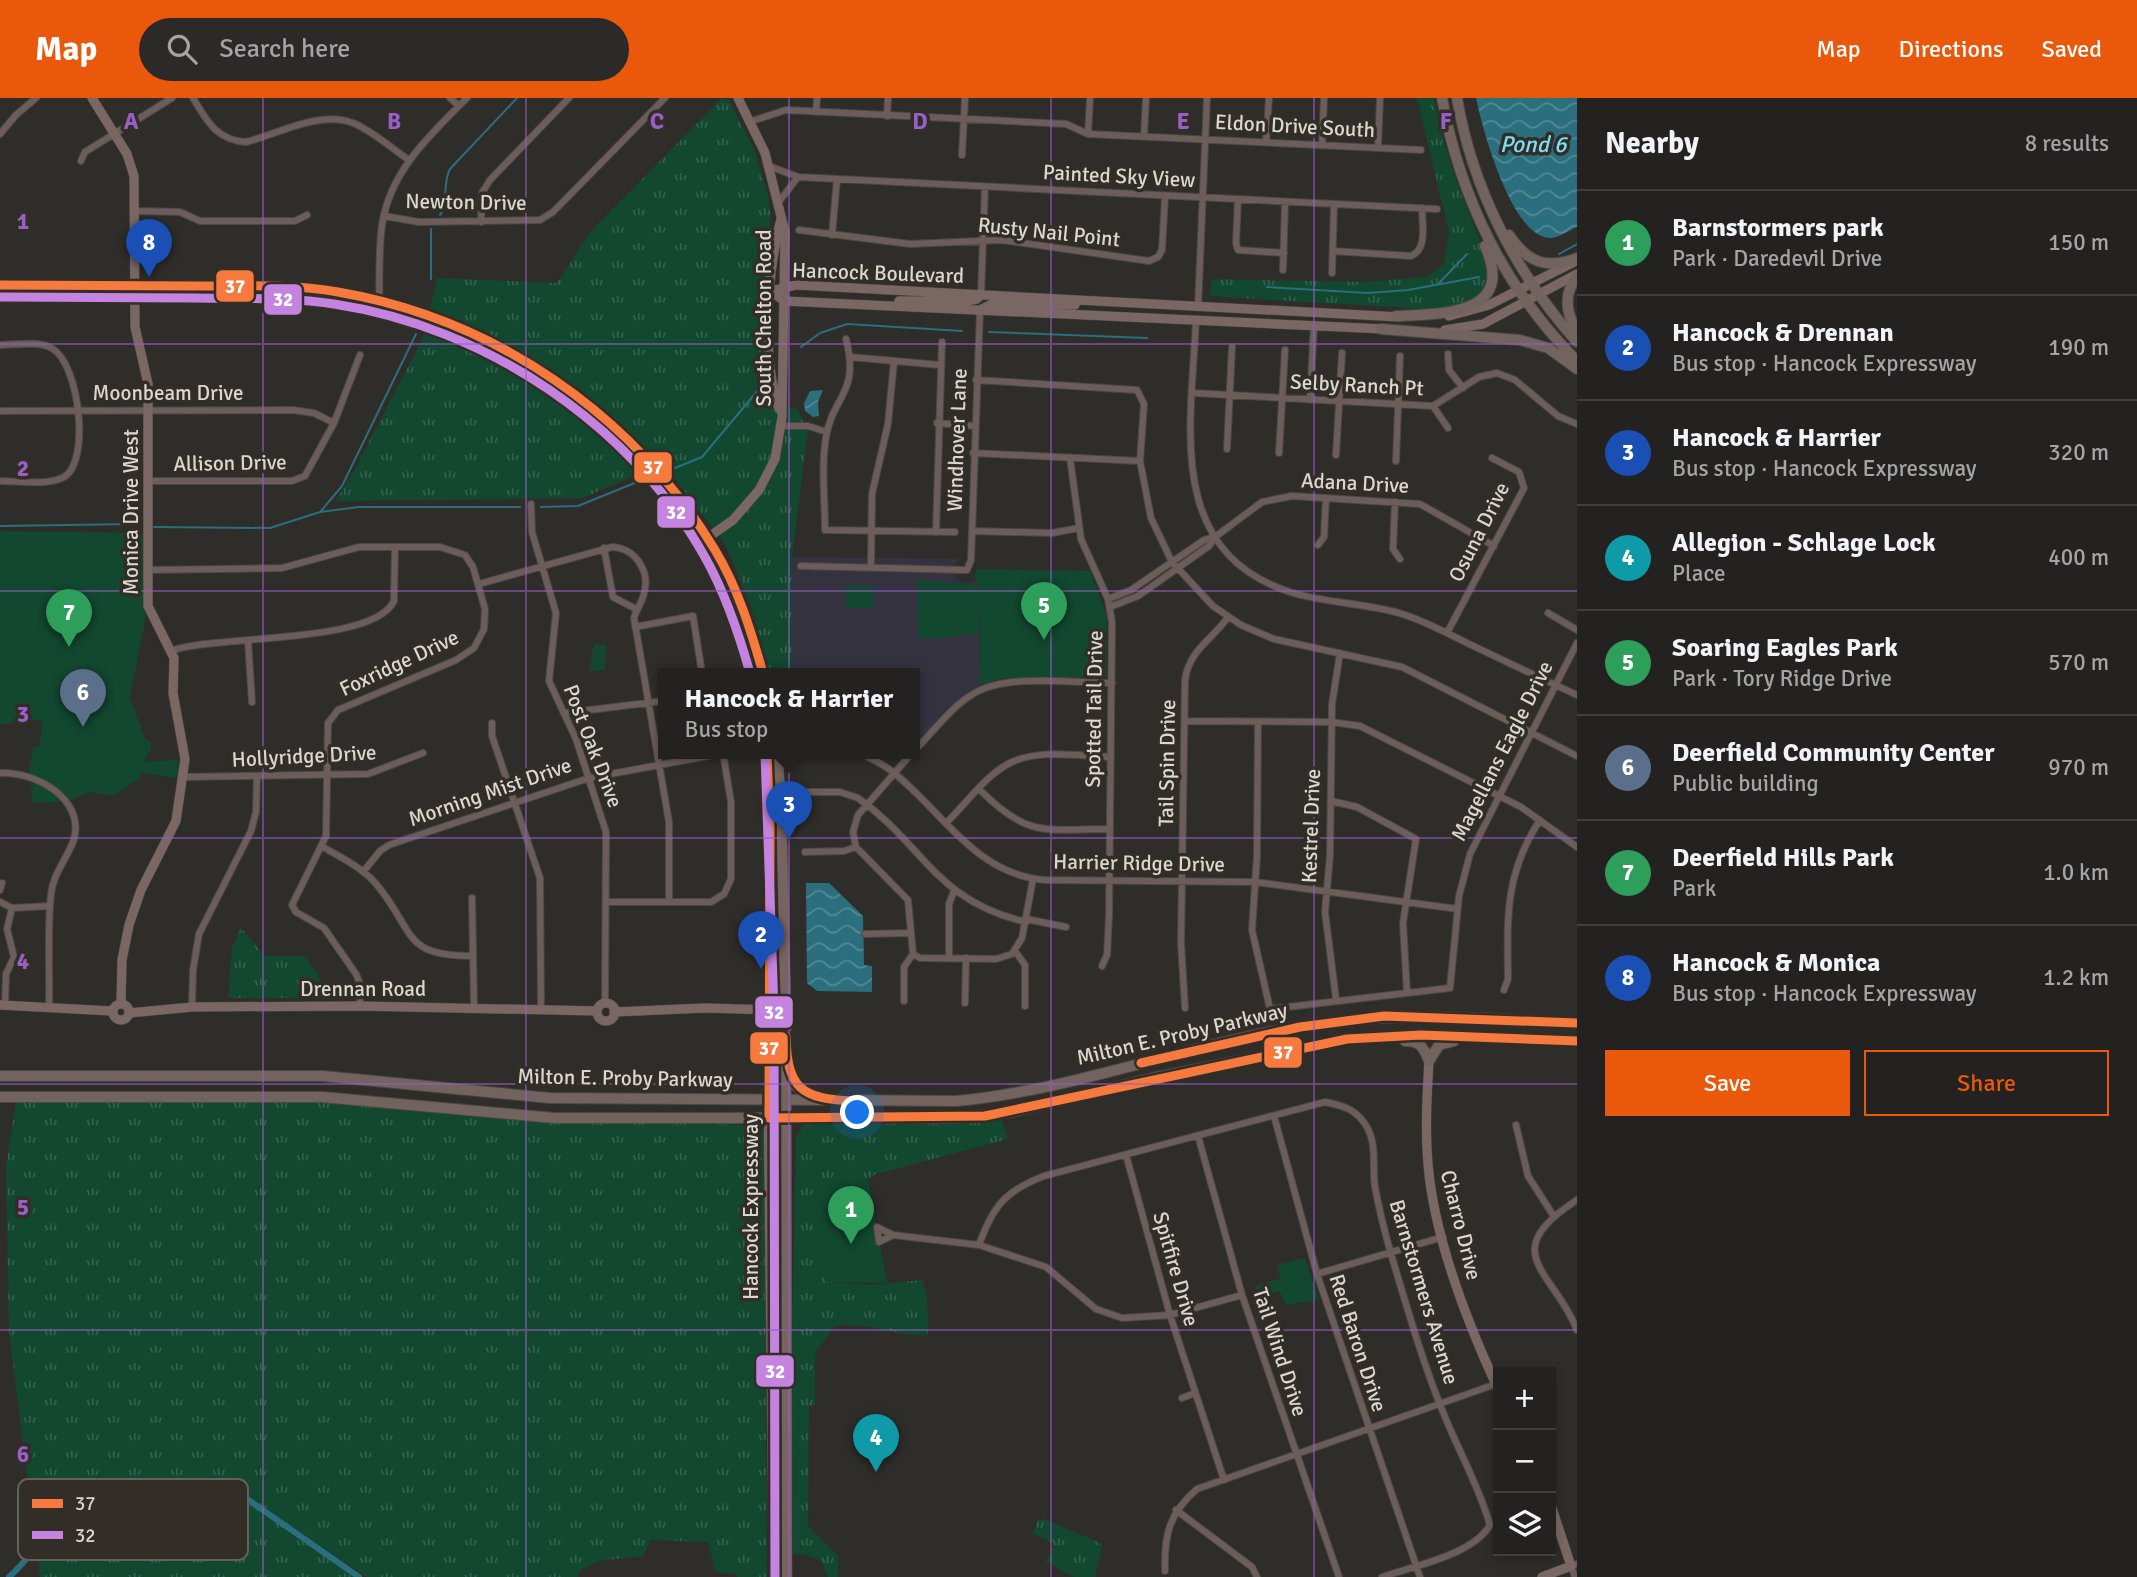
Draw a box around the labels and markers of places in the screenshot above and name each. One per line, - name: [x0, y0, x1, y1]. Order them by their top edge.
- pin: 8: [126, 219, 172, 277]
- pin: 5: [1021, 582, 1067, 640]
- pin: 7: [46, 589, 92, 647]
- pin: 6: [60, 669, 106, 727]
- pin: 3: [766, 781, 812, 839]
- pin: 2: [738, 911, 784, 969]
- pin: 1: [828, 1186, 874, 1244]
- pin: 4: [853, 1414, 899, 1472]

